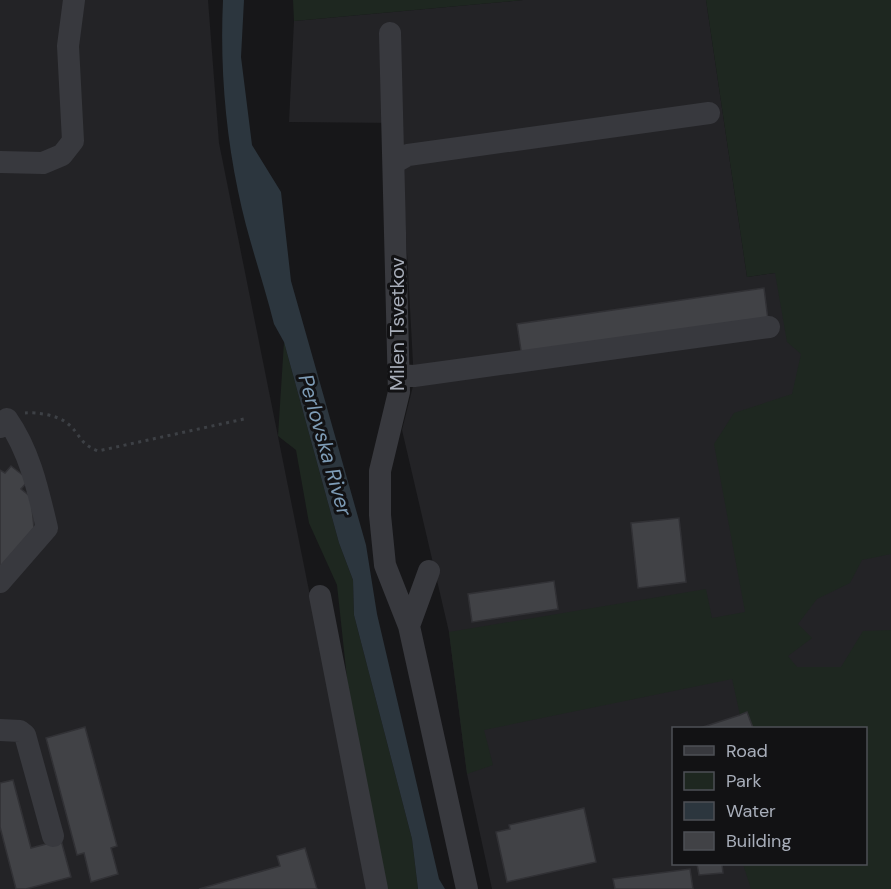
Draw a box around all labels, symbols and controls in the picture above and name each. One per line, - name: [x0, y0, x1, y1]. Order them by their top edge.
- street label: Milen Tsvetkov: [384, 257, 410, 391]
- water label: Perlovska River: [291, 371, 359, 520]
- legend: [672, 727, 867, 865]
- text: Road: [726, 739, 768, 763]
- text: Park: [726, 769, 762, 793]
- text: Water: [726, 799, 776, 823]
- text: Building: [726, 829, 791, 853]

